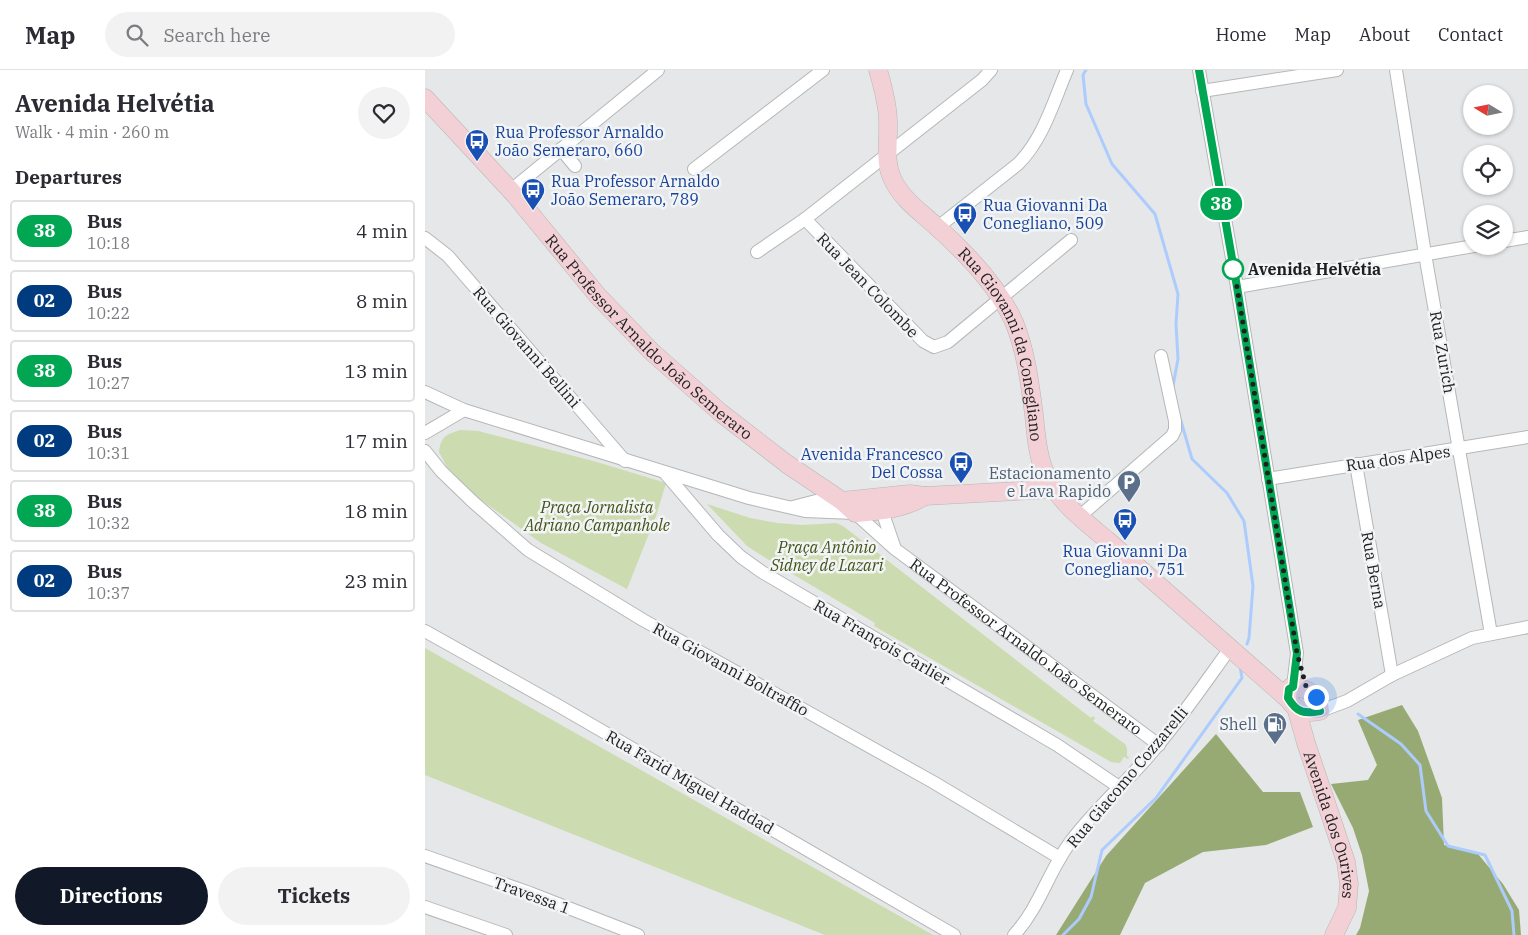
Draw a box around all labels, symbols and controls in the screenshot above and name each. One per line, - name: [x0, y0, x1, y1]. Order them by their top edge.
- search box: [105, 12, 455, 57]
- text: Map: [25, 19, 75, 51]
- icon: search: [123, 21, 151, 49]
- text: Search here: [163, 23, 270, 47]
- text: Home: [1215, 23, 1267, 46]
- text: Map: [1295, 23, 1331, 46]
- text: About: [1359, 23, 1410, 46]
- text: Contact: [1438, 23, 1503, 46]
- north arrow: [1463, 85, 1513, 135]
- map controls: [1463, 85, 1513, 255]
- text: Avenida Helvétia: [15, 87, 215, 119]
- button: heart: [358, 87, 410, 139]
- text: Walk · 4 min · 260 m: [15, 122, 169, 142]
- place label: Rua Professor Arnaldo João Semeraro, 660: [495, 122, 664, 160]
- bus stop icon: Rua Professor Arnaldo João Semeraro, 660: [464, 128, 490, 162]
- button: locate: [1463, 145, 1513, 195]
- text: Departures: [15, 165, 122, 189]
- place label: Rua Professor Arnaldo João Semeraro, 789: [551, 171, 720, 209]
- bus stop icon: Rua Professor Arnaldo João Semeraro, 789: [520, 177, 546, 211]
- line badge: 38: [1199, 188, 1243, 220]
- text: 38: [1210, 192, 1232, 215]
- place label: Rua Giovanni Da Conegliano, 509: [983, 195, 1108, 233]
- bus stop icon: Rua Giovanni Da Conegliano, 509: [952, 201, 978, 235]
- button: layers: [1463, 205, 1513, 255]
- text: Bus: [87, 209, 122, 233]
- text: 38: [34, 219, 55, 242]
- text: 4 min: [356, 219, 408, 243]
- street label: Rua Jean Colombe: [813, 228, 923, 342]
- street label: Rua Professor Arnaldo João Semeraro: [541, 230, 757, 444]
- text: 10:18: [87, 233, 130, 253]
- street label: Rua Giovanni da Conegliano: [954, 243, 1047, 443]
- marker: Avenida Helvétia: [1222, 258, 1244, 280]
- place label: Avenida Helvétia: [1248, 259, 1381, 279]
- text: Bus: [87, 279, 122, 303]
- street label: Rua Giovanni Bellini: [469, 282, 585, 412]
- text: 02: [34, 289, 55, 312]
- text: 8 min: [356, 289, 408, 313]
- text: 10:22: [87, 303, 130, 323]
- street label: Rua Zurich: [1426, 309, 1460, 395]
- text: Bus: [87, 349, 122, 373]
- text: 38: [34, 359, 55, 382]
- text: 13 min: [345, 359, 408, 383]
- text: 10:27: [87, 373, 130, 393]
- text: Bus: [87, 419, 122, 443]
- text: 02: [34, 429, 55, 452]
- text: 17 min: [345, 429, 408, 453]
- street label: Rua dos Alpes: [1344, 441, 1452, 475]
- text: 10:31: [87, 443, 130, 463]
- place label: Avenida Francesco Del Cossa: [801, 444, 943, 482]
- bus stop icon: Avenida Francesco Del Cossa: [948, 450, 974, 484]
- place label: Estacionamento e Lava Rapido: [989, 463, 1111, 501]
- parking icon: Estacionamento e Lava Rapido: [1116, 469, 1142, 503]
- text: Bus: [87, 489, 122, 513]
- park label: Praça Jornalista Adriano Campanhole: [523, 497, 670, 535]
- text: 38: [34, 499, 55, 522]
- text: 18 min: [345, 499, 408, 523]
- bus stop icon: Rua Giovanni Da Conegliano, 751: [1112, 507, 1138, 541]
- text: 10:32: [87, 513, 130, 533]
- street label: Rua Berna: [1357, 530, 1391, 611]
- park label: Praça Antônio Sidney de Lazari: [769, 537, 884, 575]
- place label: Rua Giovanni Da Conegliano, 751: [1063, 541, 1188, 579]
- street label: Rua Professor Arnaldo João Semeraro: [906, 554, 1146, 739]
- text: Bus: [87, 559, 122, 583]
- text: 02: [34, 569, 55, 592]
- text: 23 min: [345, 569, 408, 593]
- text: 10:37: [87, 583, 130, 603]
- street label: Rua François Carlier: [810, 595, 954, 689]
- street label: Rua Giovanni Boltraffio: [649, 618, 813, 720]
- your location: [1304, 685, 1329, 710]
- street label: Rua Giacomo Cozzarelli: [1062, 702, 1192, 852]
- fuel station icon: Shell: [1262, 711, 1288, 745]
- place label: Shell: [1219, 714, 1257, 734]
- street label: Rua Farid Miguel Haddad: [602, 726, 778, 838]
- street label: Avenida dos Ourives: [1299, 748, 1359, 900]
- button: Directions: [15, 867, 208, 925]
- button: Tickets: [218, 867, 410, 925]
- street label: Travessa 1: [491, 872, 573, 918]

